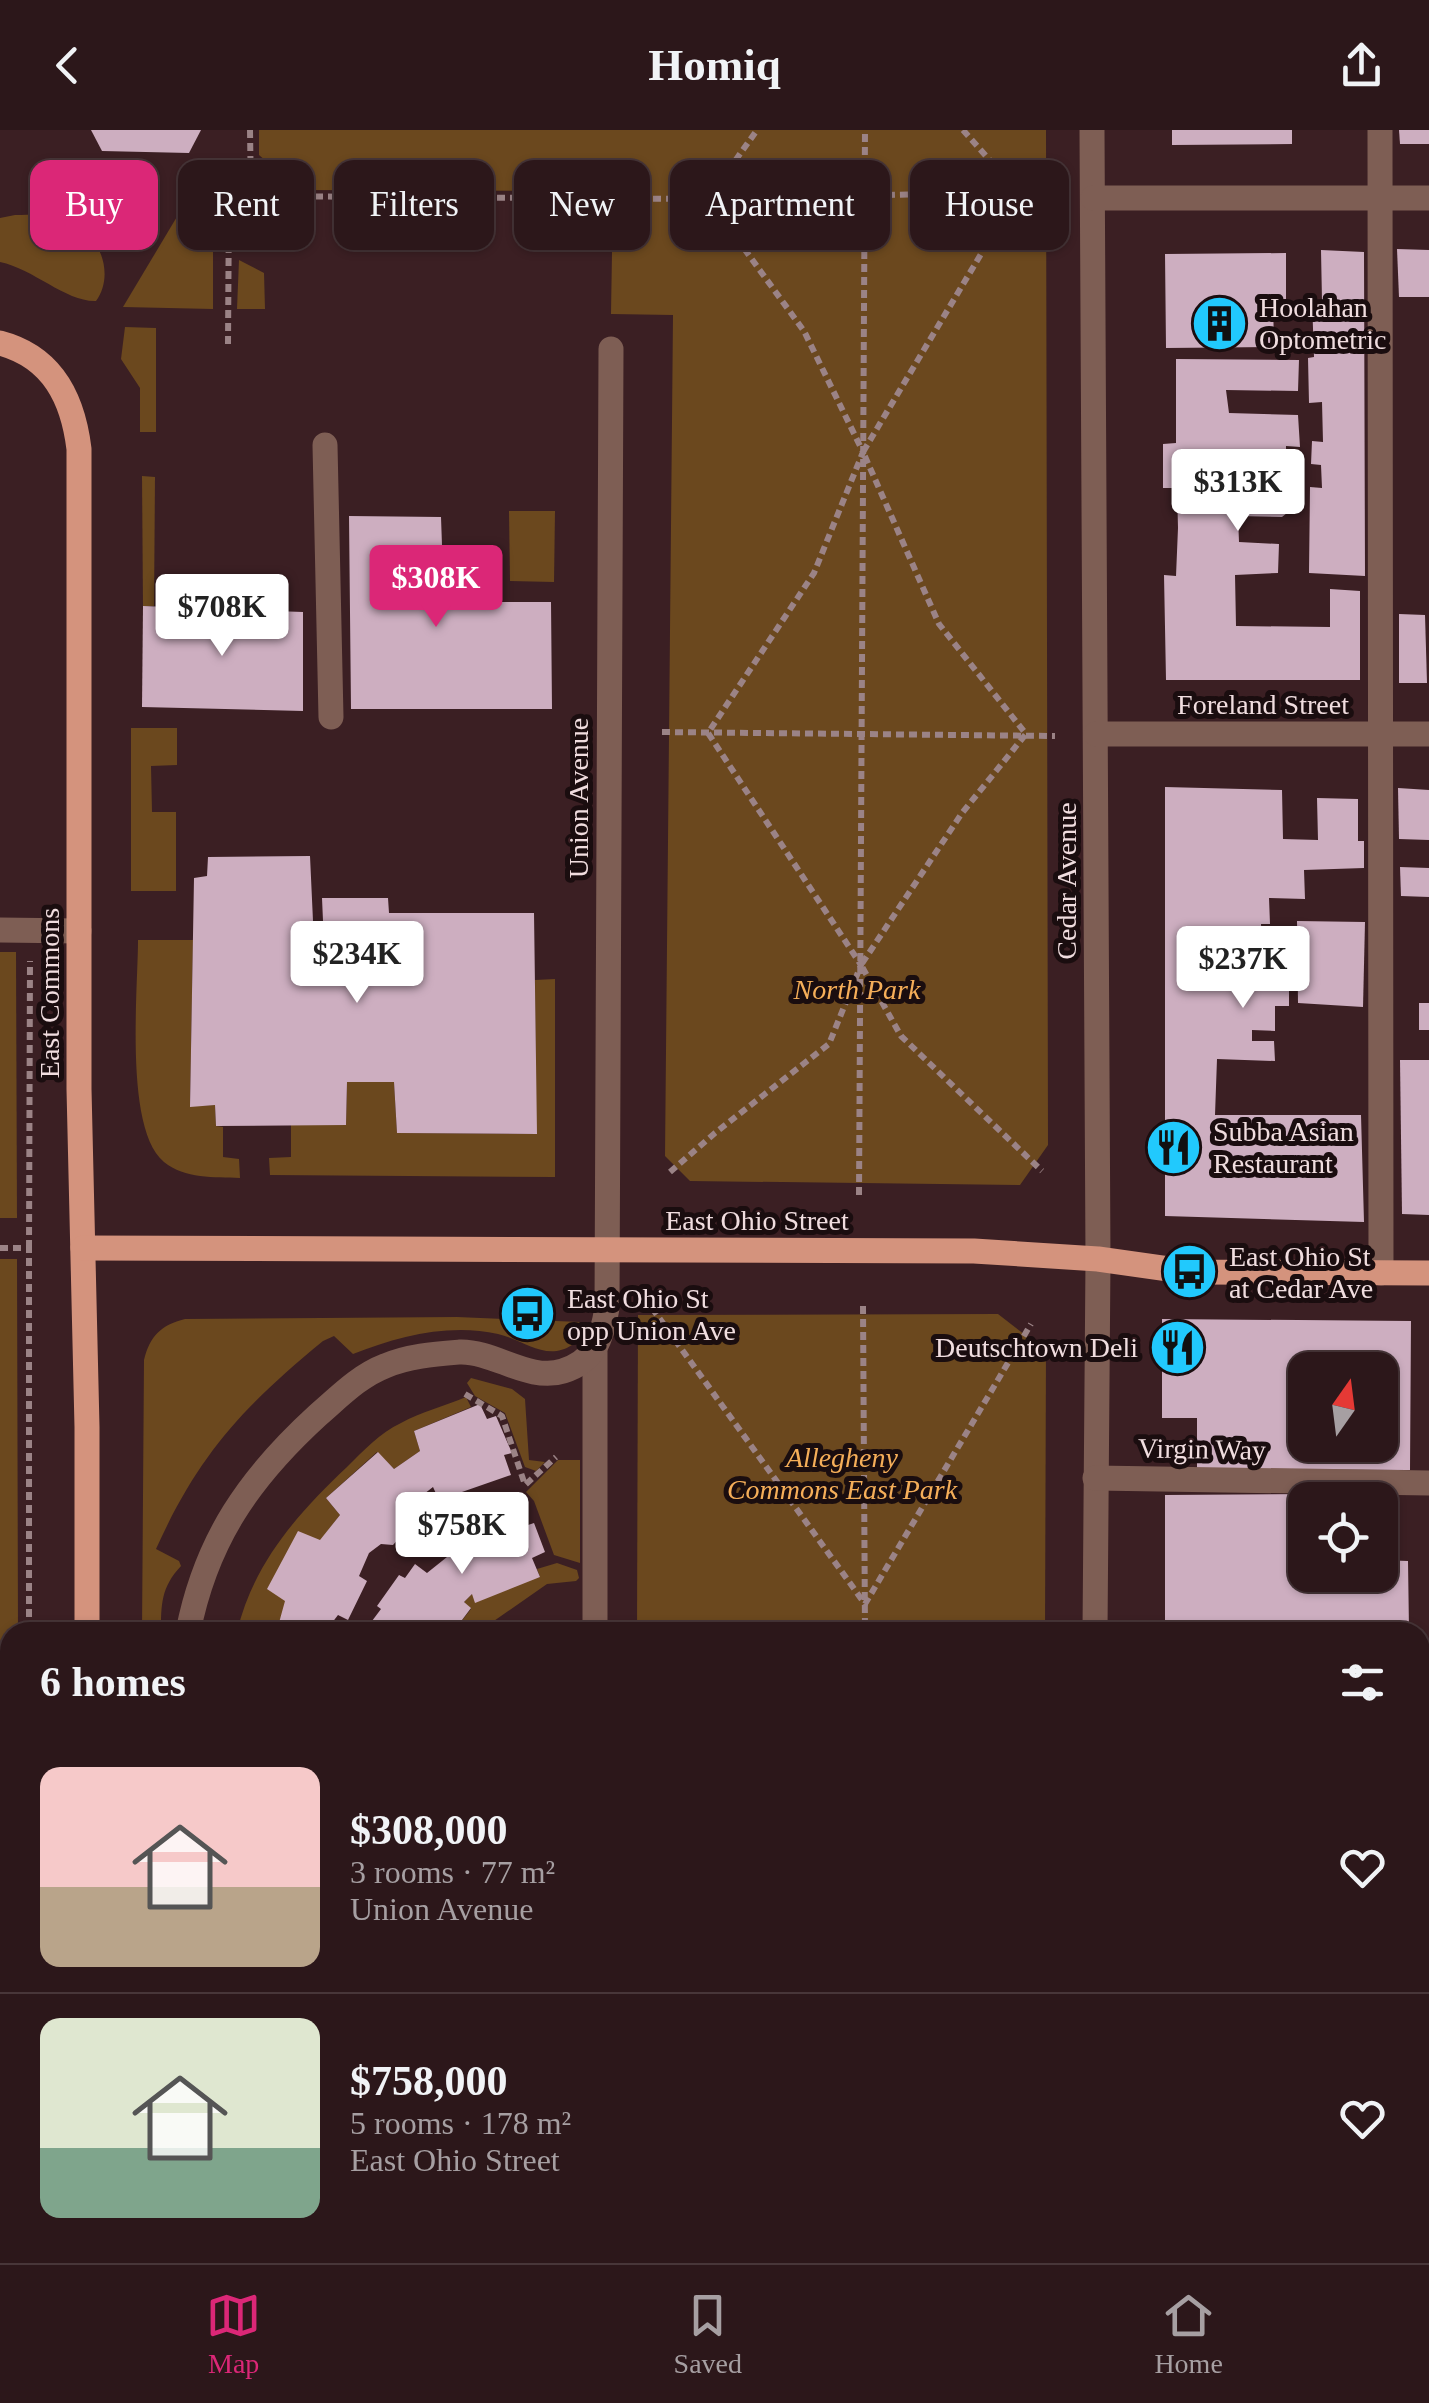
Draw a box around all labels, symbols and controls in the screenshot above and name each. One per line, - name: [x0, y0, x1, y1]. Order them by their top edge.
- icon: back: [40, 38, 95, 93]
- icon: share: [1334, 38, 1389, 93]
- text: Homiq: [648, 40, 781, 90]
- chip: Buy: [30, 160, 158, 250]
- chip: Rent: [178, 160, 314, 250]
- chip: Filters: [334, 160, 494, 250]
- chip: New: [514, 160, 650, 250]
- chip: Apartment: [670, 160, 890, 250]
- chip: House: [910, 160, 1069, 250]
- place label: Hoolahan Optometric: [1259, 292, 1387, 355]
- building icon: Hoolahan Optometric: [1190, 293, 1250, 353]
- pin: $313K: [1168, 449, 1308, 534]
- text: $313K: [1194, 463, 1282, 499]
- pin: $308K: [366, 545, 506, 630]
- text: $308K: [392, 559, 480, 595]
- pin: $708K: [152, 574, 292, 659]
- text: $708K: [178, 588, 266, 624]
- street label: Foreland Street: [1177, 689, 1349, 720]
- street label: Union Avenue: [563, 718, 594, 878]
- street label: Cedar Avenue: [1051, 802, 1082, 960]
- street label: East Commons: [34, 908, 65, 1078]
- pin: $234K: [287, 921, 427, 1006]
- pin: $237K: [1173, 926, 1313, 1011]
- text: $234K: [313, 935, 401, 971]
- text: $237K: [1199, 940, 1287, 976]
- park label: North Park: [793, 974, 921, 1005]
- place label: Subba Asian Restaurant: [1213, 1116, 1354, 1179]
- restaurant icon: Subba Asian Restaurant: [1144, 1117, 1204, 1177]
- street label: East Ohio Street: [665, 1205, 849, 1236]
- place label: East Ohio St at Cedar Ave: [1229, 1241, 1373, 1304]
- bus stop icon: East Ohio St at Cedar Ave: [1160, 1242, 1220, 1302]
- place label: East Ohio St opp Union Ave: [567, 1283, 736, 1346]
- bus stop icon: East Ohio St opp Union Ave: [498, 1284, 558, 1344]
- restaurant icon: Deutschtown Deli: [1147, 1317, 1207, 1377]
- place label: Deutschtown Deli: [935, 1332, 1138, 1363]
- north arrow: [1288, 1352, 1398, 1462]
- map controls: [1288, 1352, 1398, 1592]
- street label: Virgin Way: [1138, 1432, 1266, 1466]
- park label: Allegheny Commons East Park: [727, 1442, 958, 1505]
- button: locate: [1288, 1482, 1398, 1592]
- pin: $758K: [392, 1492, 532, 1577]
- text: $758K: [418, 1506, 506, 1542]
- icon: filters: [1335, 1655, 1390, 1710]
- text: 6 homes: [40, 1659, 186, 1705]
- icon: home: [120, 1807, 240, 1927]
- text: $308,000: [350, 1807, 508, 1853]
- icon: heart: [1335, 1840, 1390, 1895]
- text: 3 rooms · 77 m²: [350, 1854, 555, 1890]
- text: Union Avenue: [350, 1891, 533, 1927]
- icon: home: [120, 2058, 240, 2178]
- text: $758,000: [350, 2058, 508, 2104]
- icon: heart: [1335, 2091, 1390, 2146]
- text: 5 rooms · 178 m²: [350, 2105, 571, 2141]
- text: East Ohio Street: [350, 2142, 560, 2178]
- tab: Map: [206, 2288, 261, 2380]
- tab: Saved: [674, 2288, 742, 2380]
- tab: Home: [1154, 2288, 1223, 2380]

